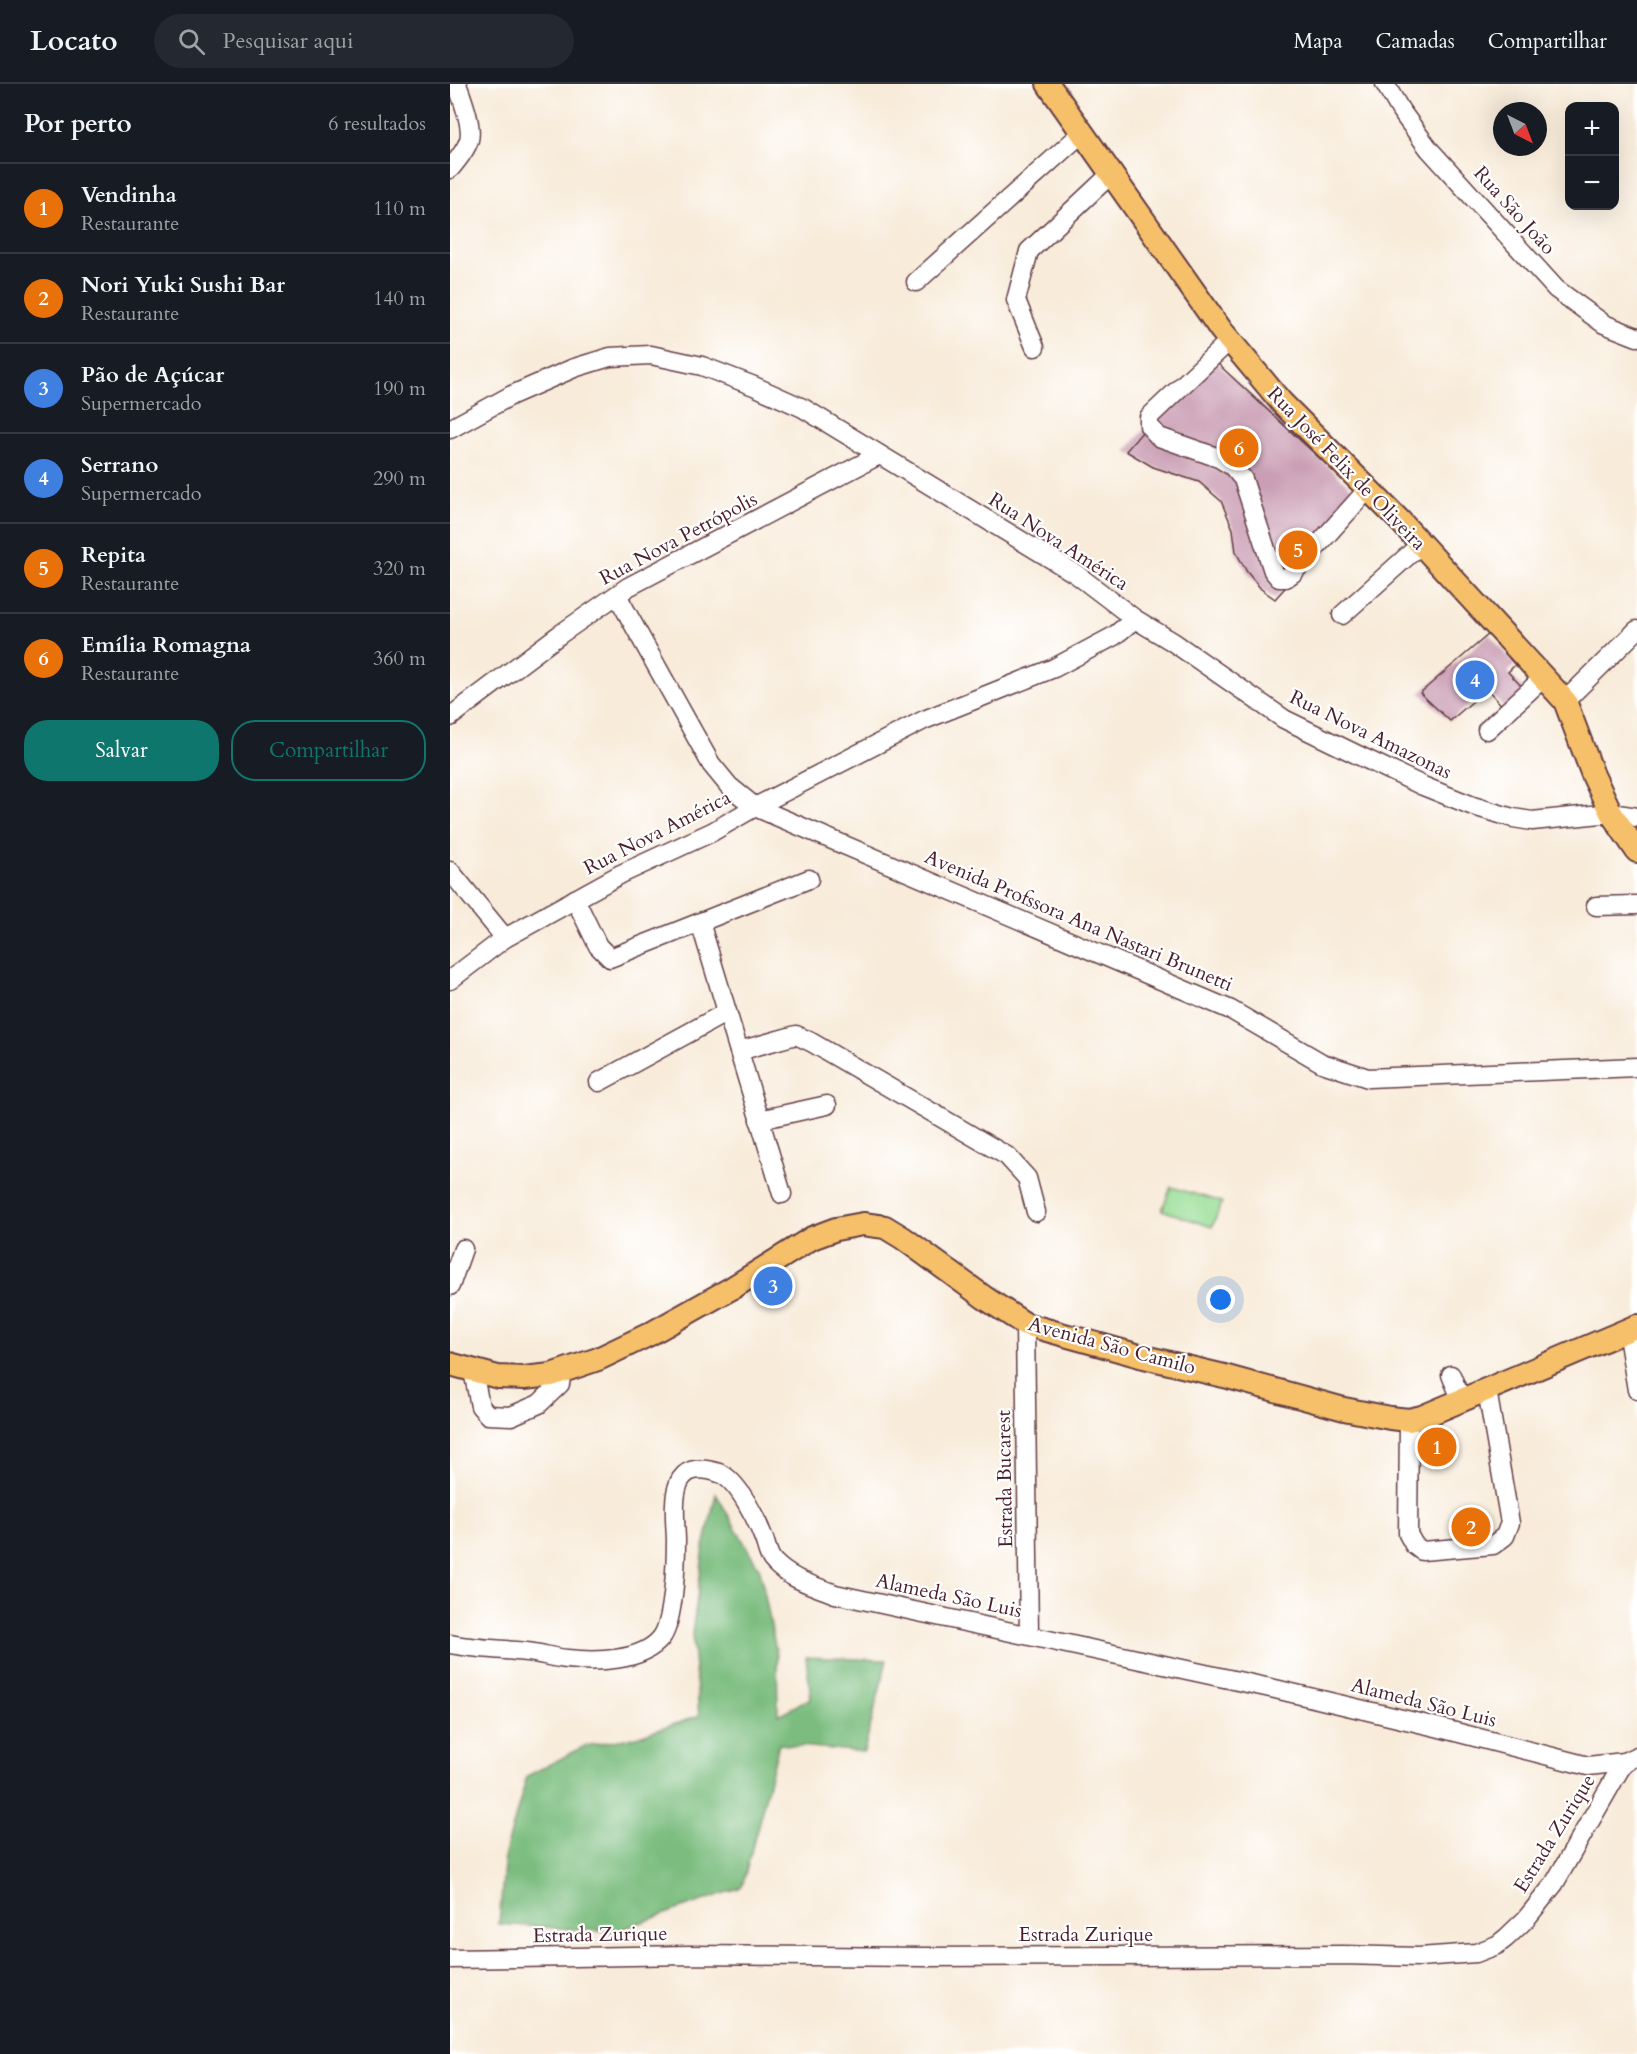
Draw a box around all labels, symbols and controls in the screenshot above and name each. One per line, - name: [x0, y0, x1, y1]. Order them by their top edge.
- search box: [154, 14, 574, 68]
- text: Locato: [30, 22, 118, 60]
- icon: search: [175, 25, 208, 58]
- text: Pesquisar aqui: [223, 26, 353, 56]
- text: Mapa: [1293, 27, 1343, 56]
- text: Camadas: [1376, 27, 1455, 56]
- text: Compartilhar: [1488, 27, 1607, 56]
- north arrow: [1493, 102, 1547, 156]
- map controls: [1565, 102, 1619, 210]
- button: +: [1565, 102, 1619, 156]
- text: Por perto: [24, 106, 132, 141]
- text: 6 resultados: [328, 110, 426, 137]
- button: −: [1565, 156, 1619, 210]
- street label: Rua São João: [1468, 160, 1562, 261]
- text: Vendinha: [81, 180, 177, 210]
- text: 1: [38, 195, 49, 222]
- text: 110 m: [373, 195, 426, 222]
- text: Restaurante: [81, 210, 179, 237]
- text: Nori Yuki Sushi Bar: [81, 270, 285, 300]
- text: 2: [38, 285, 49, 312]
- text: 140 m: [373, 285, 426, 312]
- text: Restaurante: [81, 300, 179, 327]
- text: Pão de Açúcar: [81, 360, 224, 390]
- text: 3: [38, 375, 49, 402]
- text: 190 m: [373, 375, 426, 402]
- street label: Rua José Felix de Oliveira: [1261, 381, 1432, 556]
- text: Supermercado: [81, 390, 202, 417]
- pin: 6: [1220, 426, 1258, 470]
- text: Serrano: [81, 450, 158, 480]
- text: 4: [38, 465, 49, 492]
- text: 290 m: [373, 465, 426, 492]
- text: Supermercado: [81, 480, 202, 507]
- street label: Rua Nova Petrópolis: [595, 485, 762, 591]
- street label: Rua Nova América: [984, 486, 1134, 597]
- pin: 5: [1278, 528, 1318, 572]
- text: Repita: [81, 540, 146, 570]
- text: 5: [38, 555, 49, 582]
- text: 320 m: [373, 555, 426, 582]
- text: Restaurante: [81, 570, 179, 597]
- text: Emília Romagna: [81, 630, 251, 660]
- text: 6: [38, 645, 49, 672]
- text: 360 m: [373, 645, 426, 672]
- pin: 4: [1456, 658, 1494, 702]
- text: Restaurante: [81, 660, 179, 687]
- street label: Rua Nova Amazonas: [1285, 683, 1456, 785]
- button: Salvar: [24, 720, 219, 781]
- button: Compartilhar: [231, 720, 426, 781]
- street label: Rua Nova América: [579, 784, 736, 881]
- street label: Avenida Profssora Ana Nastari Brunetti: [921, 843, 1237, 998]
- pin: 3: [754, 1264, 792, 1308]
- your location: [1206, 1285, 1235, 1314]
- street label: Avenida São Camilo: [1025, 1310, 1199, 1381]
- street label: Estrada Bucarest: [990, 1409, 1019, 1548]
- pin: 1: [1418, 1424, 1456, 1470]
- pin: 2: [1452, 1504, 1490, 1550]
- street label: Alameda São Luis: [873, 1567, 1025, 1624]
- street label: Alameda São Luis: [1348, 1671, 1499, 1734]
- street label: Estrada Zurique: [1507, 1769, 1602, 1898]
- street label: Estrada Zurique: [532, 1920, 668, 1949]
- street label: Estrada Zurique: [1019, 1921, 1153, 1948]

